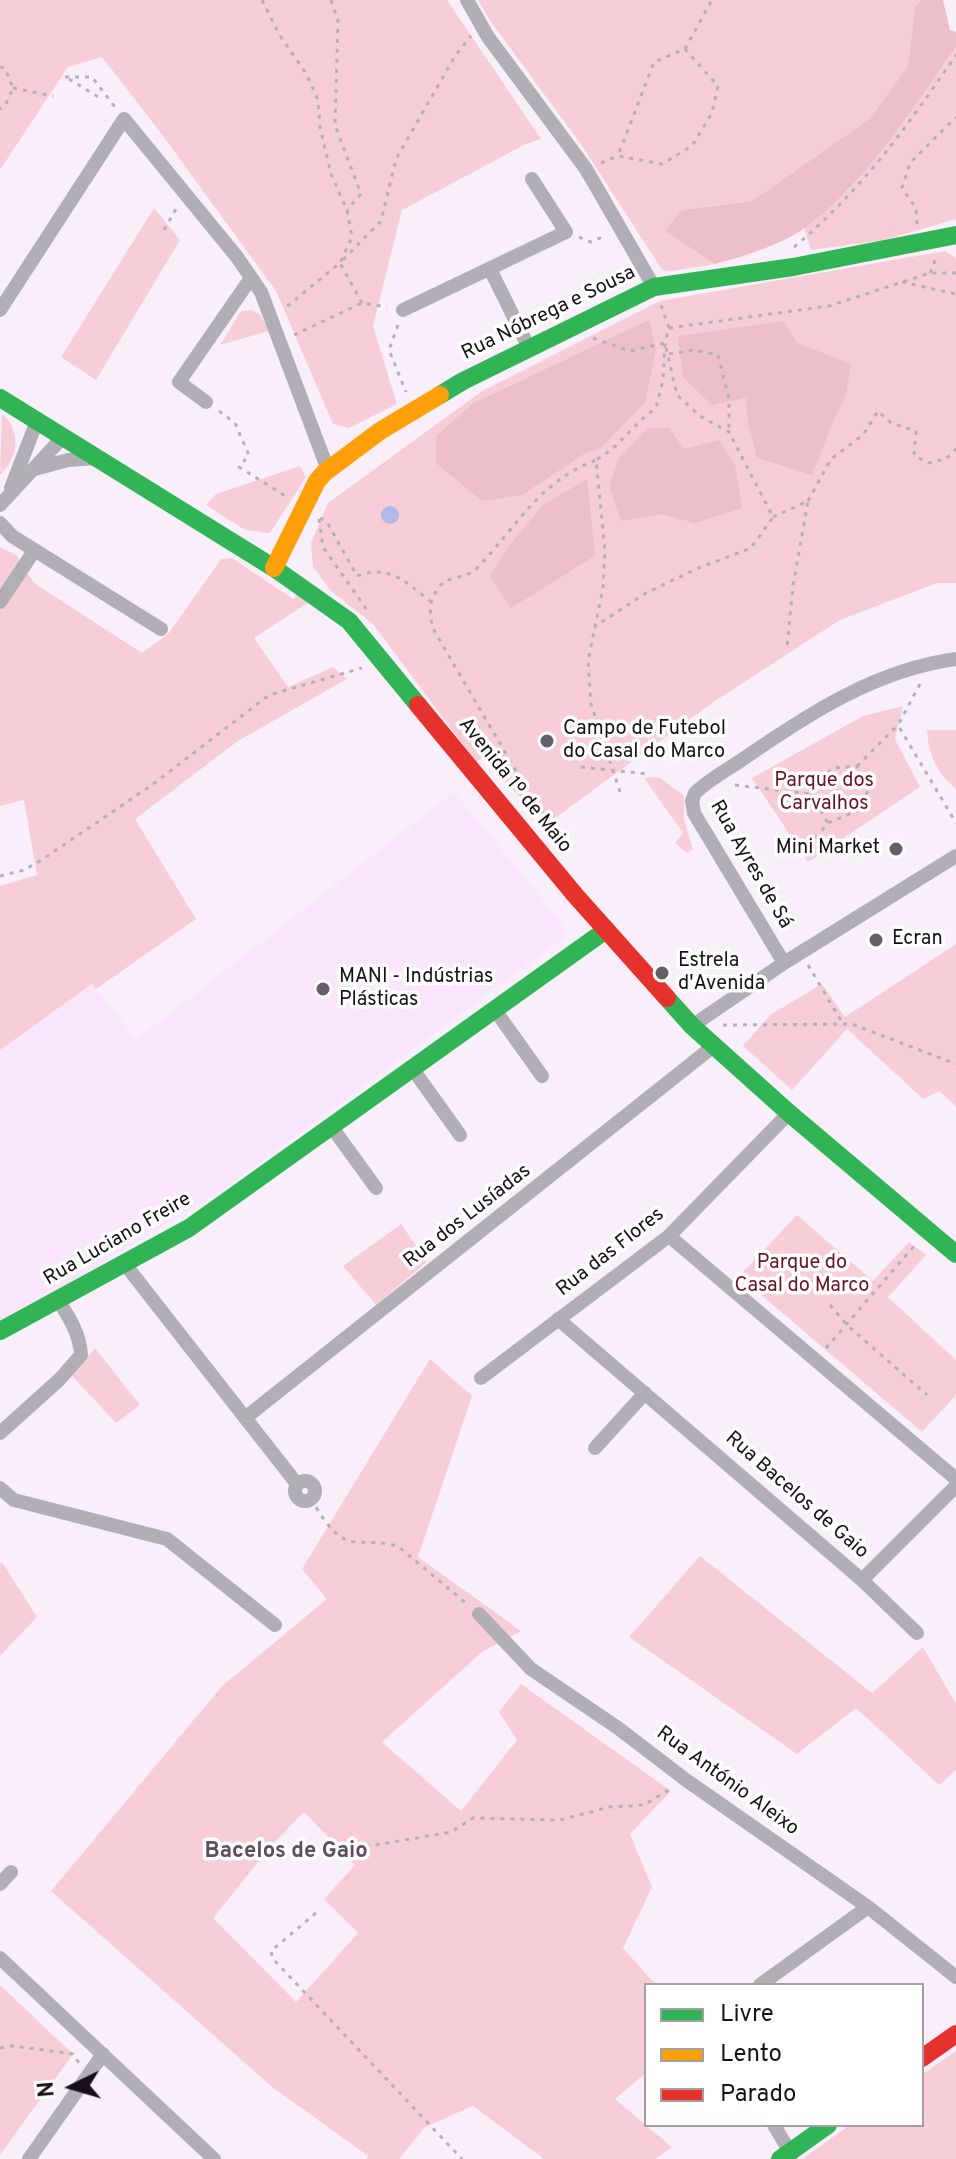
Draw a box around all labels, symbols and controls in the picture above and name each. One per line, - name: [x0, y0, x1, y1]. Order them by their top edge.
- street label: Rua Nóbrega e Sousa: [458, 261, 640, 367]
- street label: Avenida 1º de Maio: [452, 714, 576, 858]
- place label: Campo de Futebol do Casal do Marco: [563, 718, 726, 765]
- marker: Campo de Futebol do Casal do Marco: [538, 732, 556, 750]
- park label: Parque dos Carvalhos: [774, 770, 874, 817]
- street label: Rua Ayres de Sá: [704, 797, 796, 933]
- place label: Mini Market: [776, 837, 880, 861]
- marker: Mini Market: [887, 840, 905, 858]
- place label: Ecran: [892, 928, 943, 952]
- marker: Ecran: [867, 931, 885, 949]
- place label: Estrela d'Avenida: [678, 950, 765, 997]
- marker: Estrela d'Avenida: [653, 964, 671, 982]
- place label: MANI - Indústrias Plásticas: [339, 966, 493, 1013]
- marker: MANI - Indústrias Plásticas: [314, 980, 332, 998]
- street label: Rua dos Lusíadas: [400, 1160, 536, 1274]
- street label: Rua Luciano Freire: [40, 1188, 196, 1292]
- street label: Rua das Flores: [552, 1203, 670, 1303]
- park label: Parque do Casal do Marco: [734, 1252, 870, 1299]
- street label: Rua Bacelos de Gaio: [719, 1427, 873, 1565]
- street label: Rua António Aleixo: [651, 1722, 803, 1842]
- district label: Bacelos de Gaio: [204, 1840, 368, 1866]
- legend: [644, 1983, 924, 2127]
- text: Livre: [720, 2000, 774, 2030]
- text: Lento: [720, 2040, 782, 2070]
- north arrow: [32, 2047, 112, 2127]
- text: N: [33, 2080, 62, 2098]
- text: Parado: [720, 2080, 796, 2110]

